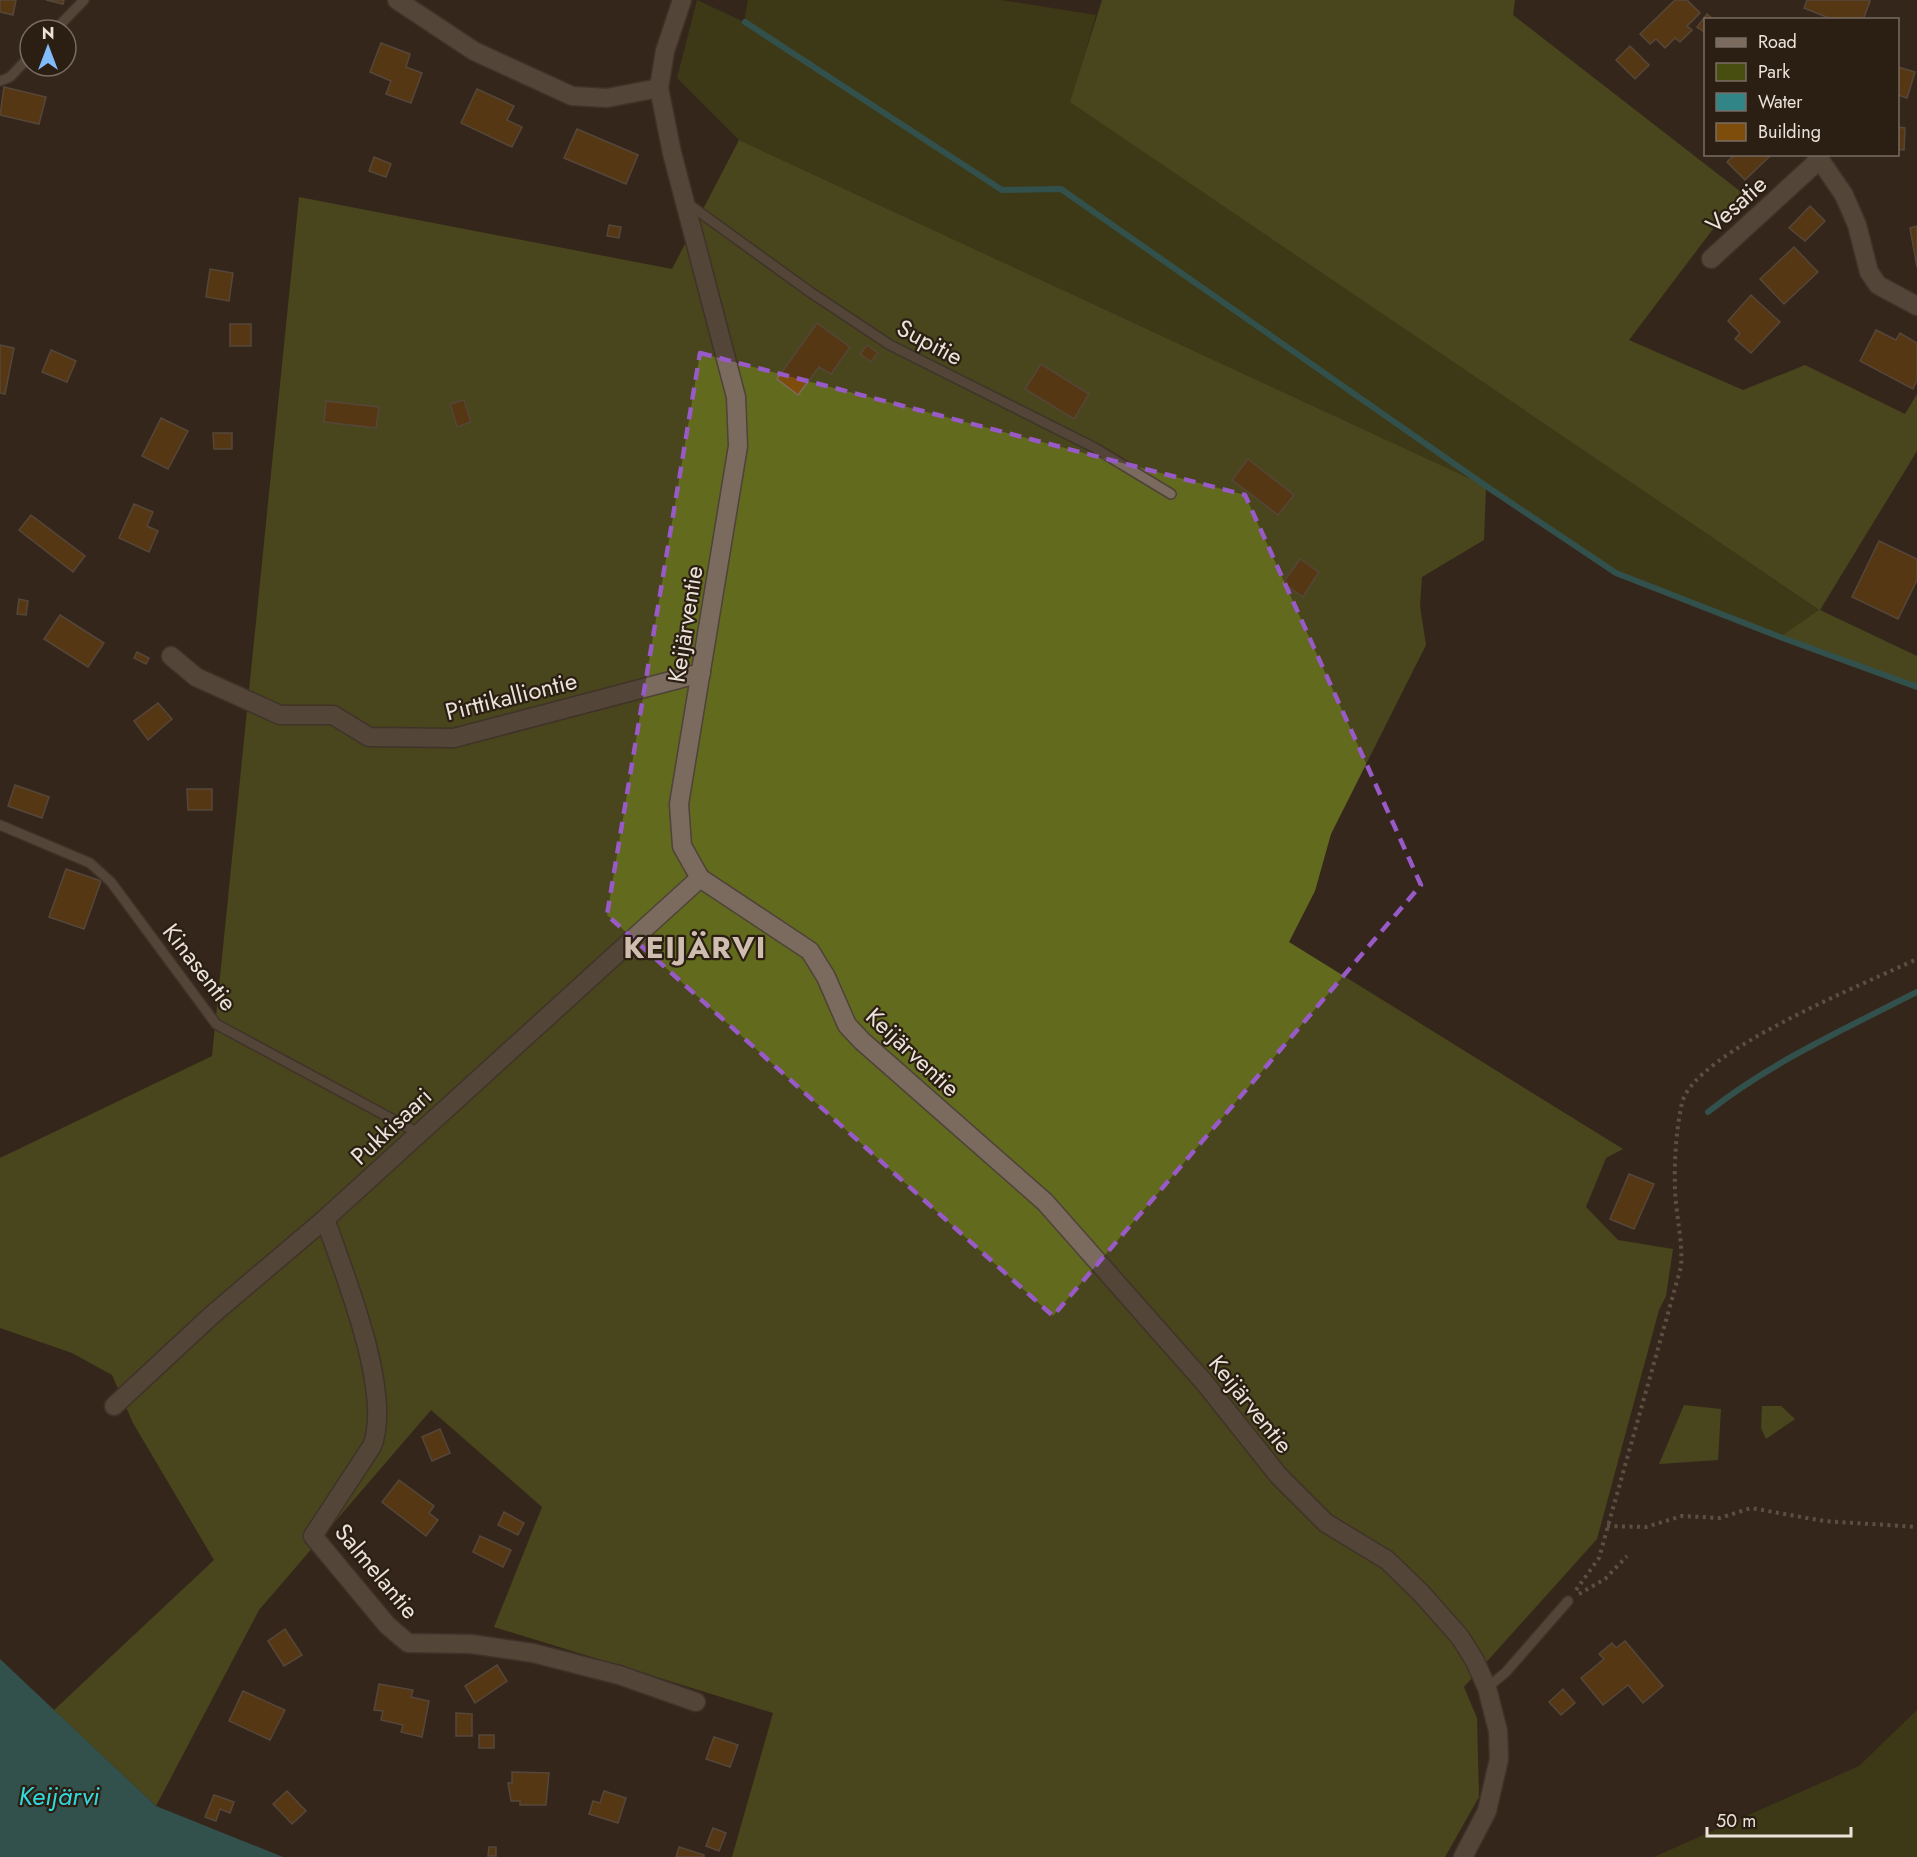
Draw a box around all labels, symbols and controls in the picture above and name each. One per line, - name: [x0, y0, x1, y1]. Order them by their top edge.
- north arrow: [18, 18, 78, 78]
- legend: [1704, 18, 1899, 156]
- text: N: [42, 22, 54, 45]
- text: Road: [1758, 29, 1797, 55]
- text: Park: [1758, 59, 1790, 85]
- text: Water: [1758, 89, 1803, 115]
- text: Building: [1758, 119, 1821, 145]
- street label: Vesatie: [1698, 167, 1774, 241]
- street label: Supitie: [891, 310, 969, 374]
- street label: Keijärventie: [659, 563, 711, 685]
- street label: Pirttikalliontie: [441, 663, 581, 729]
- street label: Kinasentie: [155, 916, 245, 1018]
- district label: KEIJÄRVI: [623, 926, 767, 969]
- street label: Keijärventie: [858, 999, 968, 1105]
- street label: Pukkisaari: [343, 1079, 439, 1173]
- street label: Keijärventie: [1200, 1347, 1302, 1461]
- street label: Salmelantie: [327, 1516, 427, 1626]
- water label: Keijärvi: [19, 1777, 100, 1815]
- scale bar: [1707, 1800, 1851, 1838]
- text: 50 m: [1716, 1808, 1756, 1834]

